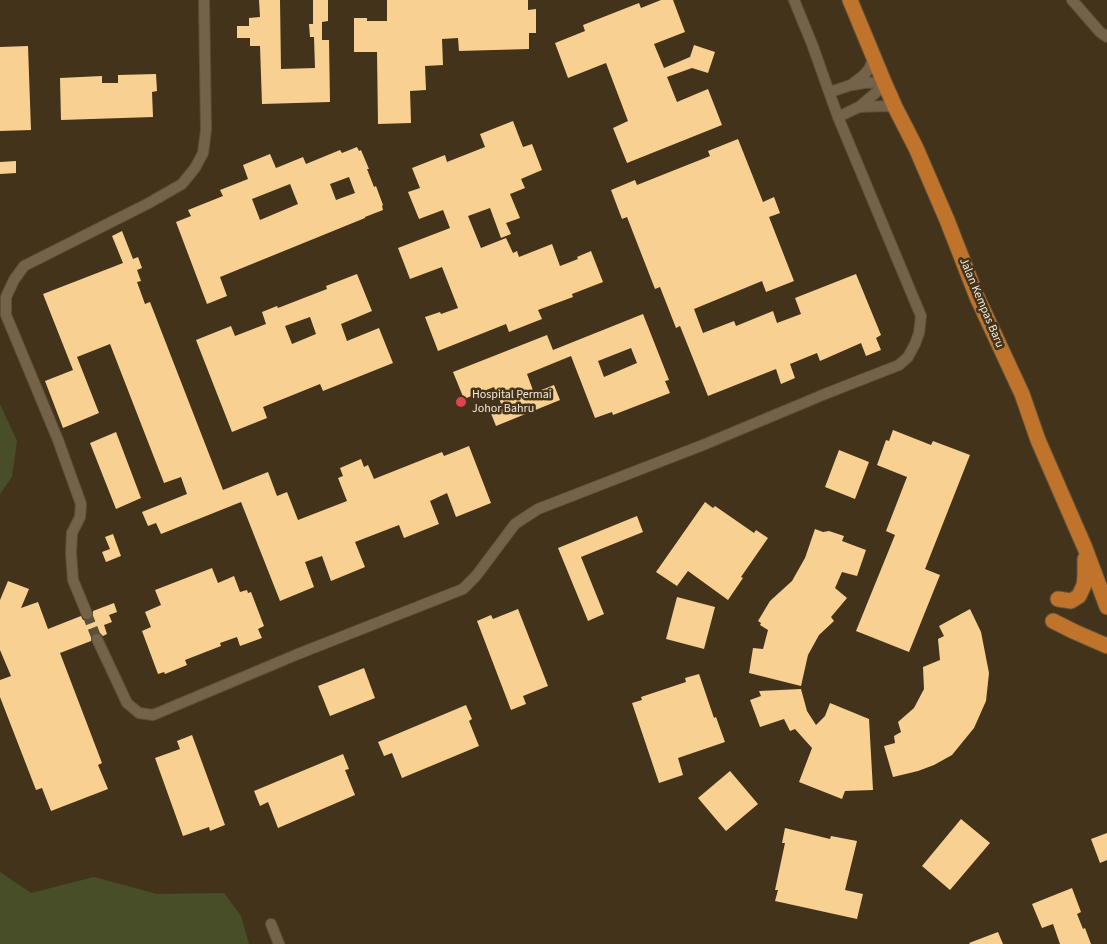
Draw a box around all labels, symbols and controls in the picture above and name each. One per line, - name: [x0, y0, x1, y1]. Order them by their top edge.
- street label: Jalan Kempas Baru: [956, 256, 1006, 350]
- place label: Hospital Permai Johor Bahru: [472, 388, 552, 416]
- marker: Hospital Permai Johor Bahru: [454, 395, 468, 409]

